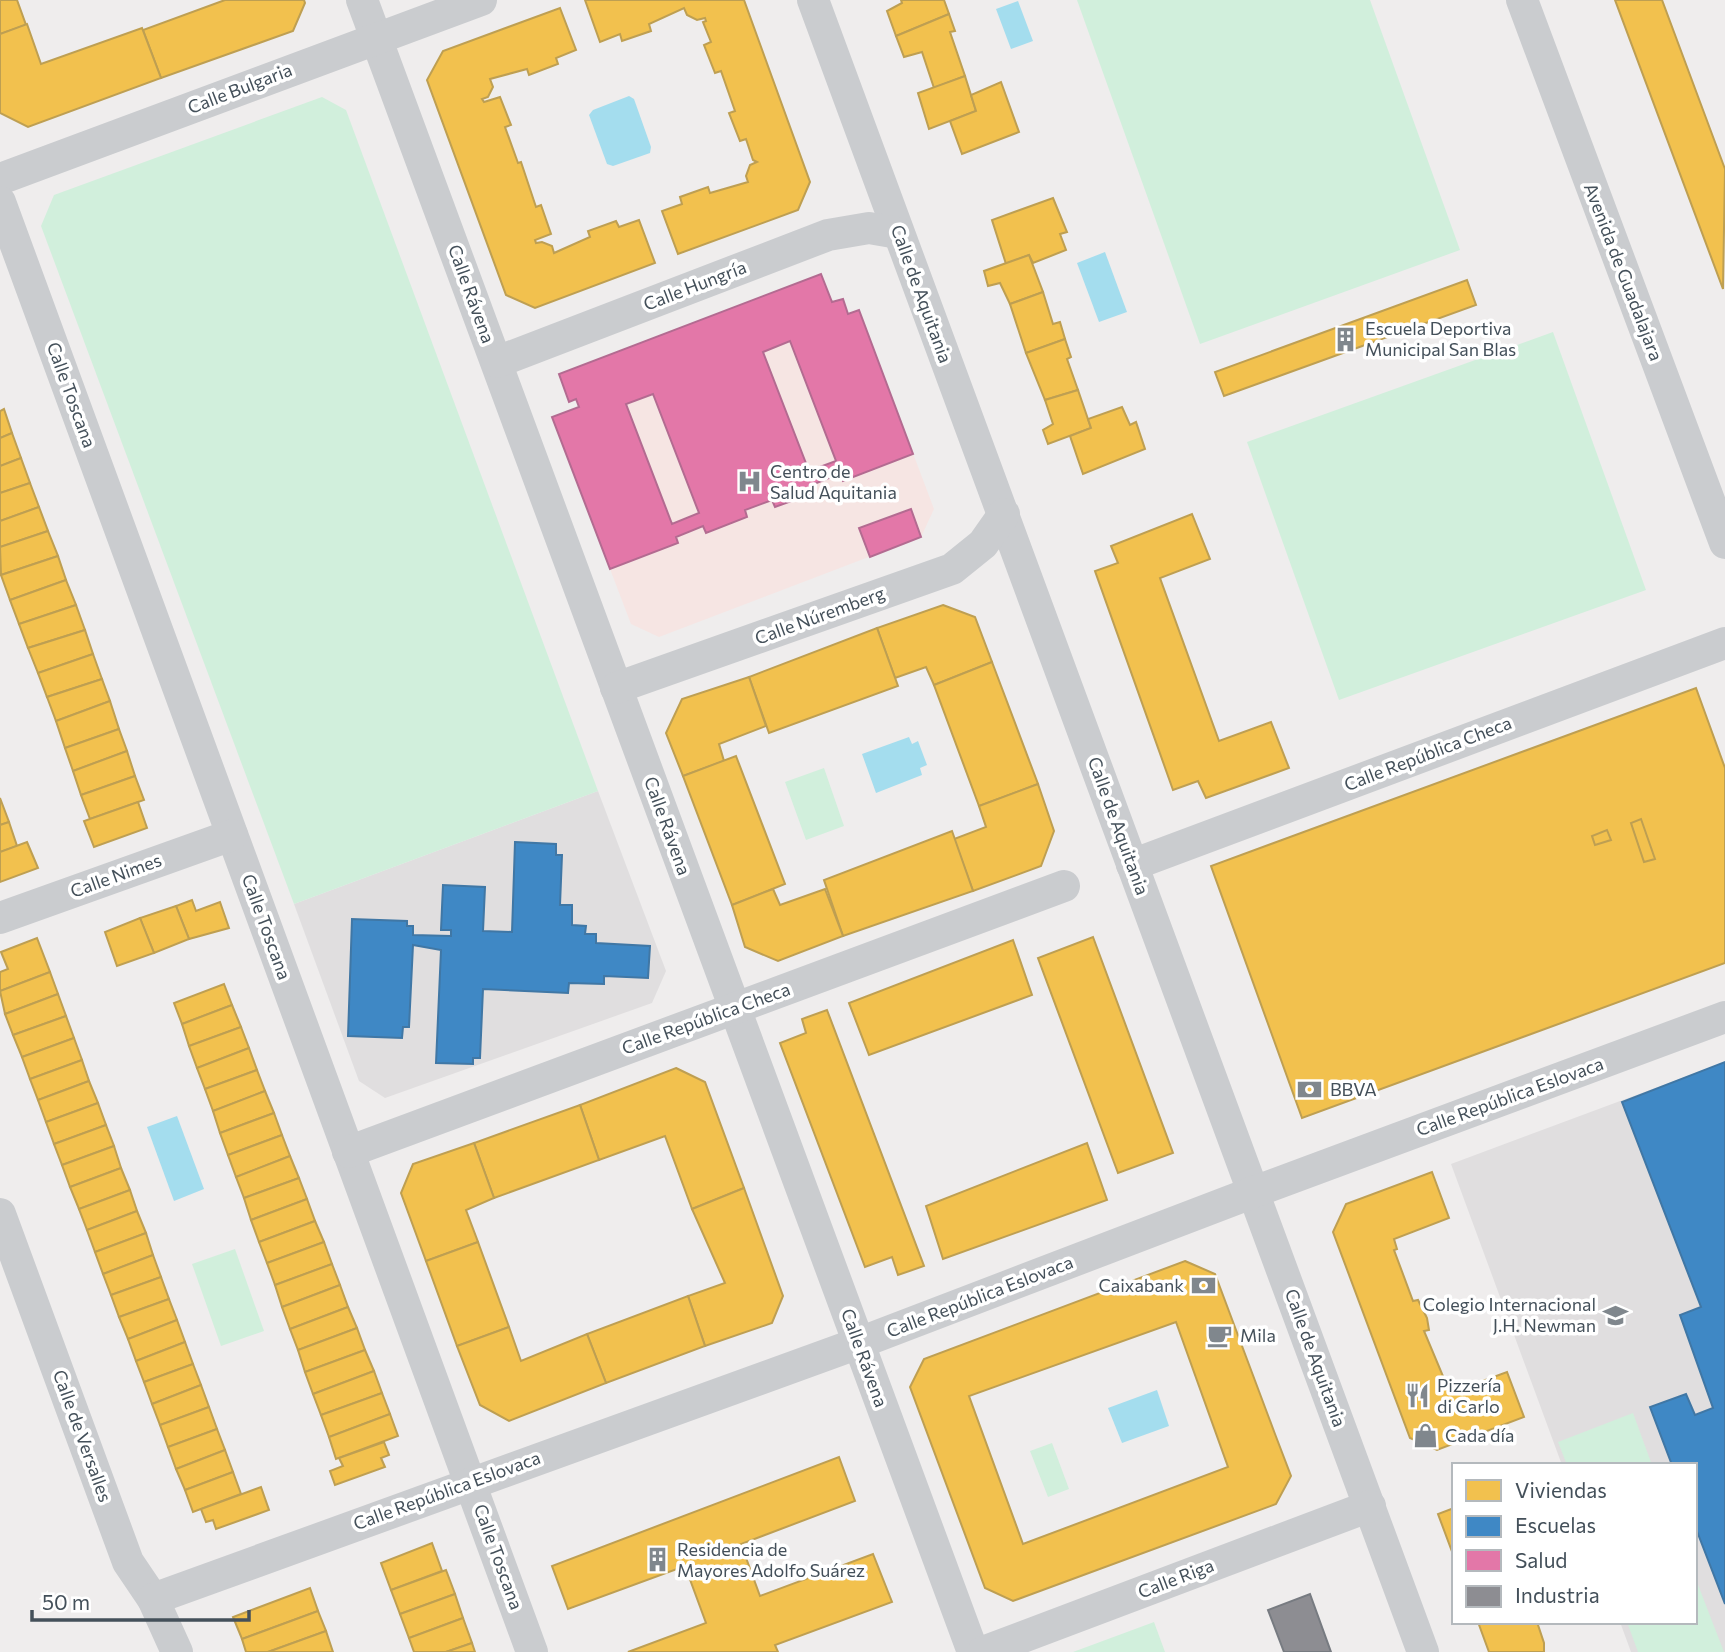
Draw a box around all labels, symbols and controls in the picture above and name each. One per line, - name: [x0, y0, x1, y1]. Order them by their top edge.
- street label: Calle Bulgaria: [184, 58, 295, 118]
- street label: Avenida de Guadalajara: [1580, 180, 1668, 364]
- street label: Calle de Aquitania: [887, 222, 957, 366]
- street label: Calle Rávena: [444, 241, 500, 346]
- street label: Calle Hungría: [640, 255, 749, 315]
- place label: Escuela Deportiva Municipal San Blas: [1365, 317, 1516, 360]
- building icon: Escuela Deportiva Municipal San Blas: [1331, 325, 1359, 353]
- street label: Calle Toscana: [43, 339, 101, 450]
- place label: Centro de Salud Aquitania: [770, 460, 897, 503]
- hospital icon: Centro de Salud Aquitania: [736, 468, 764, 496]
- street label: Calle Núremberg: [752, 581, 888, 649]
- street label: Calle República Checa: [1341, 711, 1514, 795]
- street label: Calle de Aquitania: [1084, 754, 1154, 898]
- street label: Calle Rávena: [640, 773, 696, 878]
- street label: Calle Nimes: [67, 848, 164, 902]
- street label: Calle Toscana: [238, 871, 296, 982]
- street label: Calle República Checa: [618, 977, 793, 1059]
- street label: Calle República Eslovaca: [1413, 1052, 1606, 1140]
- bank icon: BBVA: [1296, 1076, 1324, 1104]
- place label: BBVA: [1330, 1078, 1377, 1100]
- street label: Calle República Eslovaca: [883, 1250, 1076, 1342]
- bank icon: Caixabank: [1190, 1272, 1218, 1300]
- place label: Caixabank: [1099, 1274, 1184, 1296]
- street label: Calle de Aquitania: [1281, 1286, 1351, 1430]
- place label: Colegio Internacional J.H. Newman: [1423, 1293, 1596, 1336]
- school or university icon: Colegio Internacional J.H. Newman: [1602, 1301, 1630, 1329]
- street label: Calle Rávena: [837, 1305, 893, 1410]
- cafe icon: Mila: [1206, 1322, 1234, 1350]
- place label: Mila: [1240, 1324, 1276, 1346]
- street label: Calle de Versalles: [49, 1367, 117, 1505]
- place label: Pizzería di Carlo: [1437, 1374, 1502, 1417]
- restaurant icon: Pizzería di Carlo: [1403, 1382, 1431, 1410]
- shop icon: Cada día: [1411, 1422, 1439, 1450]
- place label: Cada día: [1445, 1424, 1514, 1446]
- street label: Calle República Eslovaca: [350, 1446, 543, 1534]
- legend: [1452, 1463, 1697, 1624]
- text: Viviendas: [1515, 1477, 1607, 1502]
- street label: Calle Toscana: [470, 1501, 528, 1612]
- text: Escuelas: [1515, 1512, 1596, 1537]
- place label: Residencia de Mayores Adolfo Suárez: [677, 1538, 865, 1581]
- building icon: Residencia de Mayores Adolfo Suárez: [643, 1546, 671, 1574]
- text: Salud: [1515, 1547, 1568, 1572]
- street label: Calle Riga: [1135, 1554, 1217, 1603]
- scale bar: [32, 1578, 248, 1622]
- text: Industria: [1515, 1582, 1600, 1607]
- text: 50 m: [42, 1589, 90, 1614]

